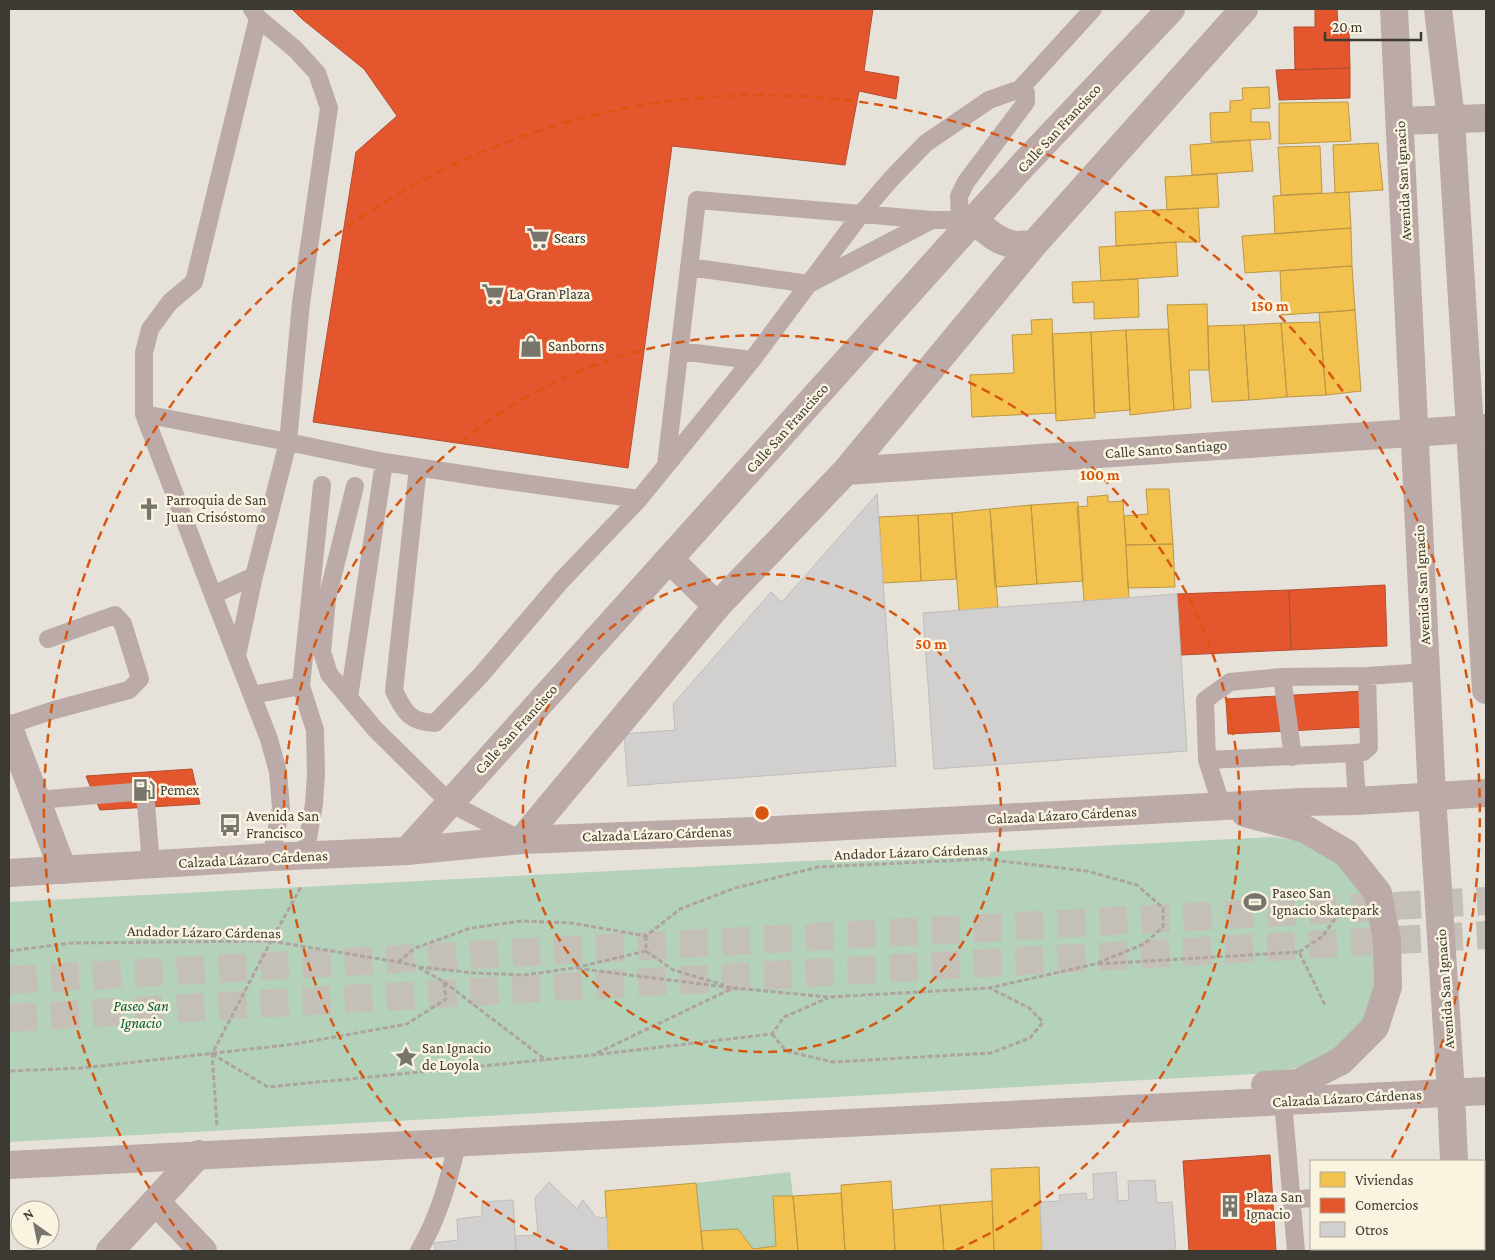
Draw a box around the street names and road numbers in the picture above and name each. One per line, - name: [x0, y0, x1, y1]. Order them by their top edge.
- street label: Calle San Francisco: [1014, 81, 1104, 175]
- street label: Avenida San Ignacio: [1392, 120, 1415, 242]
- street label: Calle San Francisco: [743, 380, 831, 476]
- street label: Calle Santo Santiago: [1104, 437, 1228, 462]
- street label: Avenida San Ignacio: [1411, 524, 1434, 646]
- street label: Calle San Francisco: [472, 681, 560, 777]
- street label: Calzada Lázaro Cárdenas: [987, 803, 1137, 827]
- street label: Calzada Lázaro Cárdenas: [582, 823, 732, 845]
- street label: Andador Lázaro Cárdenas: [834, 841, 988, 863]
- street label: Calzada Lázaro Cárdenas: [178, 847, 328, 871]
- street label: Andador Lázaro Cárdenas: [127, 923, 281, 941]
- street label: Avenida San Ignacio: [1433, 928, 1458, 1050]
- street label: Calzada Lázaro Cárdenas: [1272, 1086, 1422, 1110]

